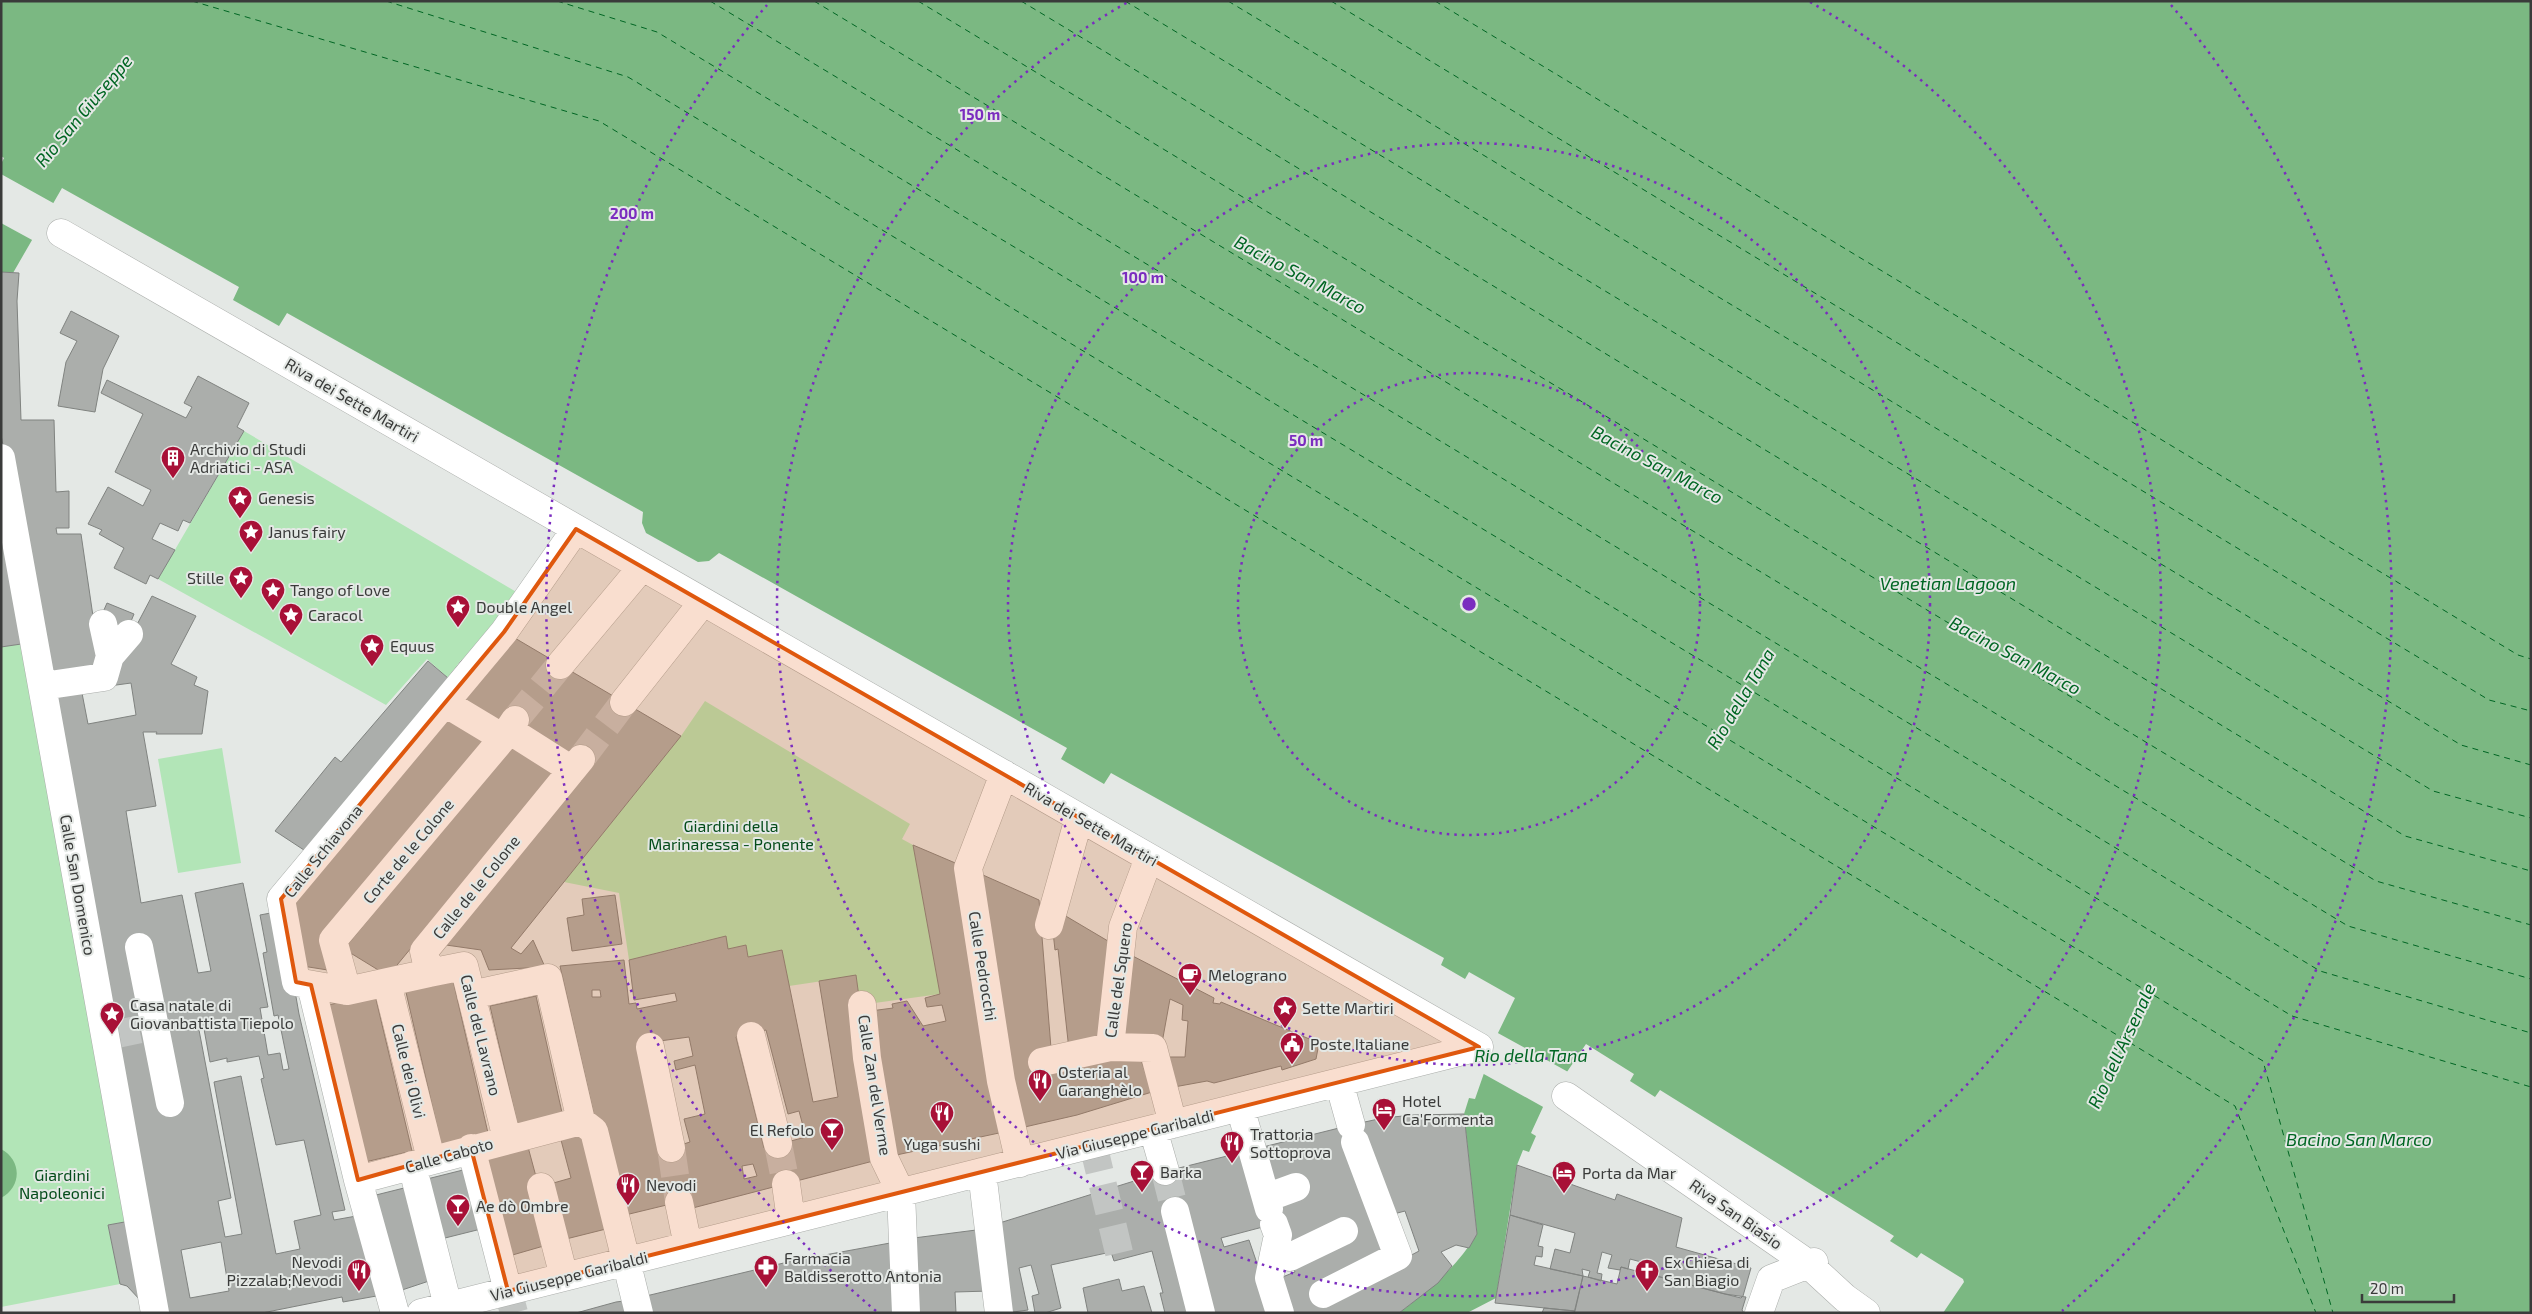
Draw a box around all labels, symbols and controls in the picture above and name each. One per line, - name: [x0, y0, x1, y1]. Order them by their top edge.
- water label: Rio San Giuseppe: [30, 50, 137, 171]
- text: 150 m: [960, 105, 1000, 123]
- text: 200 m: [610, 204, 654, 222]
- water label: Bacino San Marco: [1231, 230, 1370, 318]
- text: 100 m: [1122, 268, 1164, 286]
- street label: Riva dei Sette Martiri: [282, 353, 423, 446]
- water label: Bacino San Marco: [1588, 420, 1727, 508]
- text: 50 m: [1289, 431, 1323, 449]
- place label: Archivio di Studi Adriatici - ASA: [190, 439, 306, 476]
- building icon: Archivio di Studi Adriatici - ASA: [160, 445, 186, 479]
- place icon: Genesis: [227, 485, 253, 519]
- place label: Genesis: [258, 488, 315, 507]
- place icon: Janus fairy: [238, 519, 264, 553]
- place label: Janus fairy: [268, 522, 346, 541]
- place icon: Stille: [228, 565, 254, 599]
- place label: Stille: [187, 568, 224, 587]
- water label: Venetian Lagoon: [1880, 572, 2016, 594]
- place icon: Tango of Love: [260, 577, 286, 611]
- place label: Tango of Love: [290, 580, 390, 599]
- place icon: Double Angel: [445, 594, 471, 628]
- centre of rings: [1460, 595, 1478, 613]
- place label: Double Angel: [476, 597, 572, 616]
- place icon: Caracol: [278, 602, 304, 636]
- place label: Caracol: [308, 605, 363, 624]
- water label: Bacino San Marco: [1946, 611, 2085, 699]
- place icon: Equus: [359, 633, 385, 667]
- place label: Equus: [390, 636, 434, 655]
- water label: Rio della Tana: [1701, 644, 1779, 753]
- street label: Riva dei Sette Martiri: [1021, 777, 1162, 870]
- street label: Corte de le Colone: [358, 794, 457, 907]
- street label: Calle Schiavona: [279, 800, 366, 901]
- street label: Calle San Domenico: [57, 813, 100, 957]
- park label: Giardini della Marinaressa - Ponente: [648, 816, 814, 853]
- street label: Calle de le Colone: [428, 831, 523, 942]
- street label: Calle Pedrocchi: [965, 910, 1002, 1022]
- street label: Calle del Squero: [1100, 921, 1135, 1039]
- cafe icon: Melograno: [1177, 962, 1203, 996]
- place label: Melograno: [1208, 965, 1287, 984]
- street label: Calle del Lavrano: [457, 972, 506, 1097]
- water label: Rio dell'Arsenale: [2082, 979, 2160, 1112]
- place label: Casa natale di Giovanbattista Tiepolo: [130, 995, 294, 1032]
- place icon: Sette Martiri: [1272, 995, 1298, 1029]
- place label: Sette Martiri: [1302, 998, 1394, 1017]
- place icon: Casa natale di Giovanbattista Tiepolo: [99, 1001, 125, 1035]
- street label: Calle Zan del Verme: [855, 1013, 896, 1157]
- street label: Calle dei Olivi: [389, 1022, 430, 1120]
- public building icon: Poste Italiane: [1279, 1031, 1305, 1065]
- place label: Poste Italiane: [1310, 1034, 1409, 1053]
- water label: Rio della Tana: [1474, 1044, 1588, 1066]
- place label: Osteria al Garanghèlo: [1058, 1062, 1142, 1099]
- restaurant icon: Osteria al Garanghèlo: [1027, 1068, 1053, 1102]
- place label: Hotel Ca'Formenta: [1402, 1091, 1494, 1128]
- hotel icon: Hotel Ca'Formenta: [1371, 1097, 1397, 1131]
- restaurant icon: Yuga sushi: [929, 1100, 955, 1134]
- street label: Via Giuseppe Garibaldi: [1054, 1105, 1216, 1162]
- bar icon: El Refolo: [819, 1117, 845, 1151]
- place label: El Refolo: [750, 1120, 814, 1139]
- place label: Trattoria Sottoprova: [1250, 1124, 1331, 1161]
- water label: Bacino San Marco: [2286, 1128, 2432, 1150]
- restaurant icon: Trattoria Sottoprova: [1219, 1130, 1245, 1164]
- street label: Calle Caboto: [403, 1133, 495, 1176]
- place label: Yuga sushi: [903, 1134, 981, 1153]
- bar icon: Barka: [1129, 1159, 1155, 1193]
- hotel icon: Porta da Mar: [1551, 1160, 1577, 1194]
- place label: Barka: [1160, 1162, 1202, 1181]
- place label: Porta da Mar: [1582, 1163, 1677, 1182]
- park label: Giardini Napoleonici: [19, 1165, 105, 1202]
- restaurant icon: Nevodi: [615, 1172, 641, 1206]
- place label: Nevodi: [646, 1175, 696, 1194]
- street label: Riva San Biasio: [1686, 1175, 1786, 1253]
- bar icon: Ae dò Ombre: [445, 1193, 471, 1227]
- place label: Ae dò Ombre: [476, 1196, 569, 1215]
- street label: Via Giuseppe Garibaldi: [488, 1247, 650, 1304]
- place label: Farmacia Baldisserotto Antonia: [784, 1248, 942, 1285]
- place label: Nevodi Pizzalab;Nevodi: [227, 1252, 342, 1289]
- place label: Ex Chiesa di San Biagio: [1664, 1252, 1750, 1289]
- pharmacy icon: Farmacia Baldisserotto Antonia: [753, 1254, 779, 1288]
- restaurant icon: Nevodi Pizzalab;Nevodi: [346, 1258, 372, 1292]
- church icon: Ex Chiesa di San Biagio: [1634, 1258, 1660, 1292]
- scale bar: [2362, 1272, 2454, 1304]
- text: 20 m: [2370, 1279, 2404, 1297]

